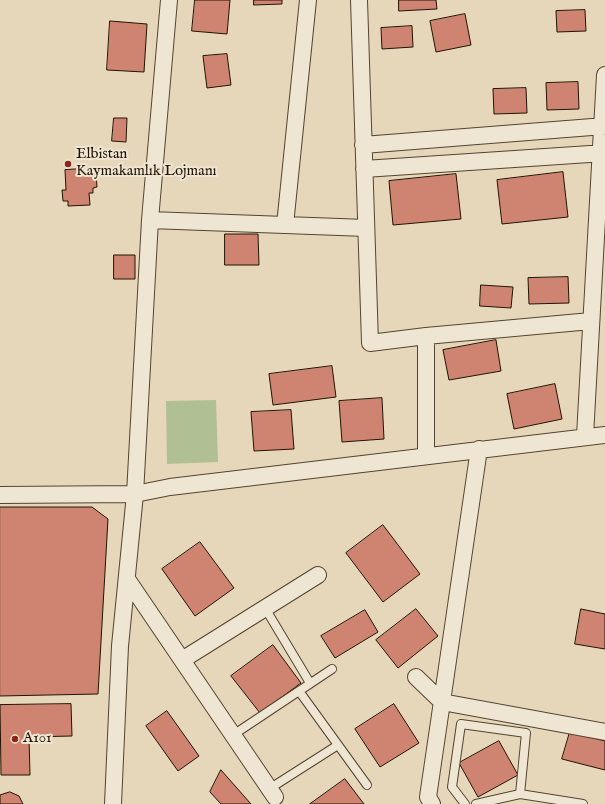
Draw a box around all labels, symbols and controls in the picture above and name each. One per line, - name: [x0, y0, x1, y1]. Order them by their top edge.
- place label: Elbistan Kaymakamlık Lojmanı: [76, 146, 217, 181]
- marker: Elbistan Kaymakamlık Lojmanı: [63, 159, 73, 169]
- place label: A101: [23, 730, 52, 748]
- marker: A101: [10, 734, 20, 744]

